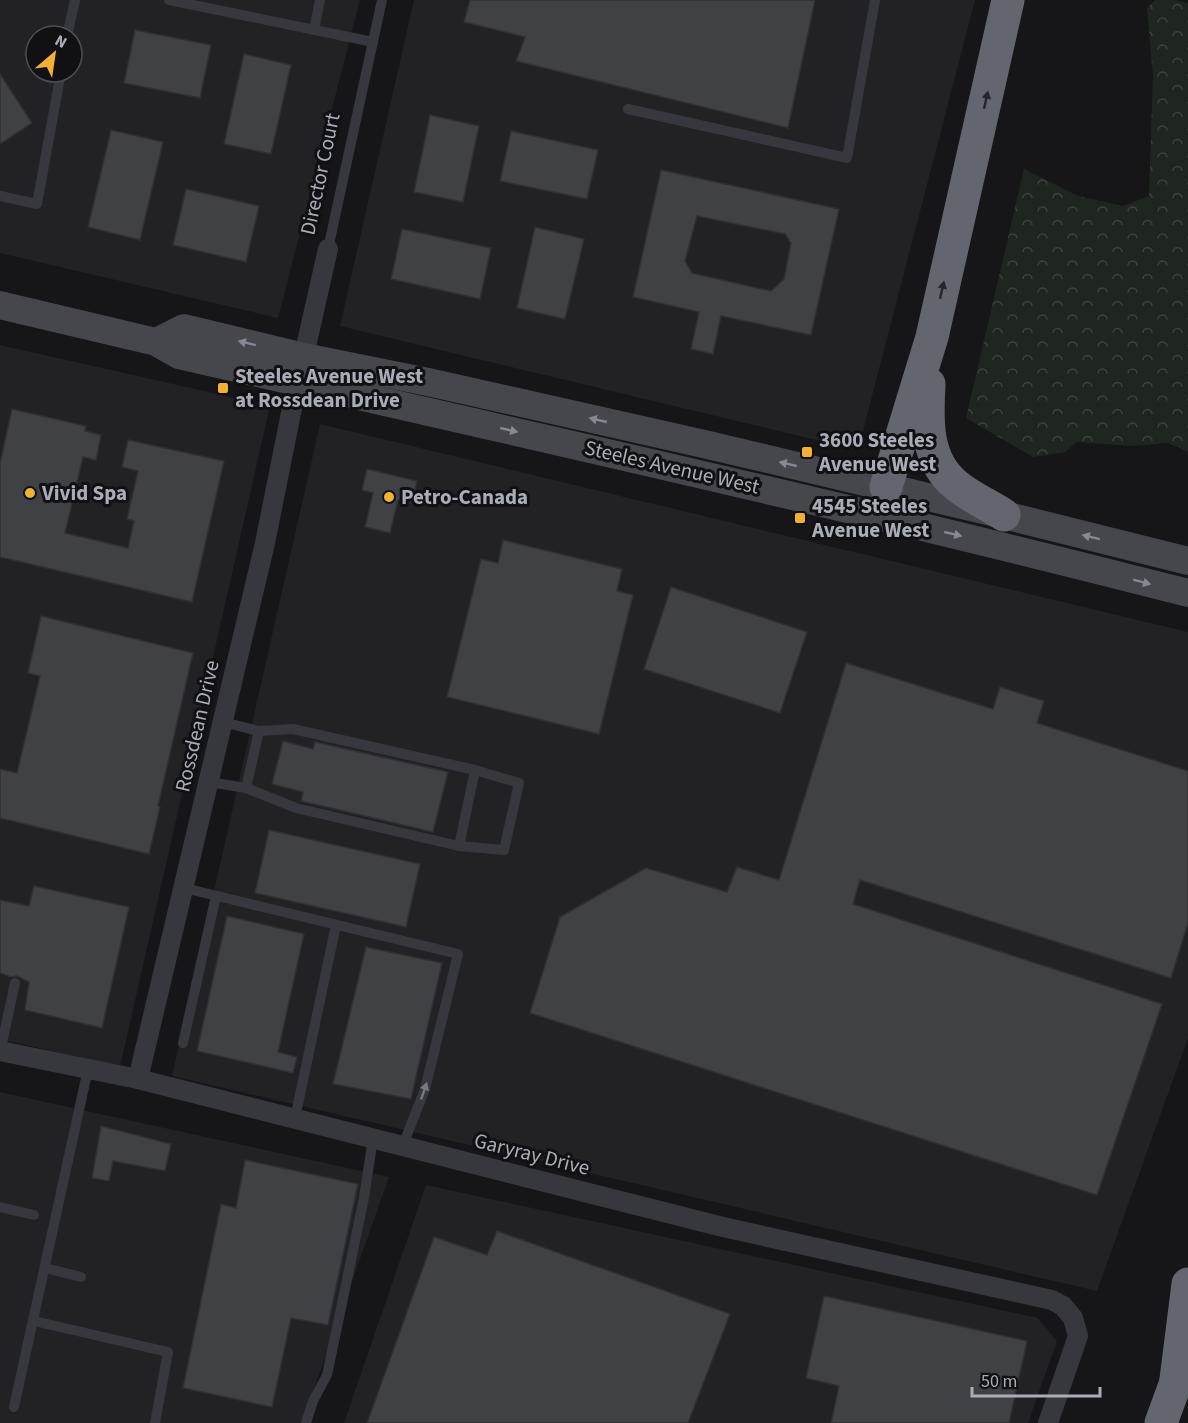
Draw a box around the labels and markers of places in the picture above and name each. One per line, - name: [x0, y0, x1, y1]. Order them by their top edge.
- place label: Steeles Avenue West at Rossdean Drive: [235, 361, 423, 415]
- marker: Steeles Avenue West at Rossdean Drive: [216, 381, 230, 395]
- place label: 3600 Steeles Avenue West: [818, 425, 936, 479]
- marker: 3600 Steeles Avenue West: [800, 445, 814, 459]
- place label: Vivid Spa: [41, 478, 127, 508]
- place label: Petro-Canada: [401, 482, 528, 512]
- marker: Vivid Spa: [23, 486, 37, 500]
- marker: Petro-Canada: [382, 490, 396, 504]
- place label: 4545 Steeles Avenue West: [811, 491, 929, 545]
- marker: 4545 Steeles Avenue West: [793, 511, 807, 525]

